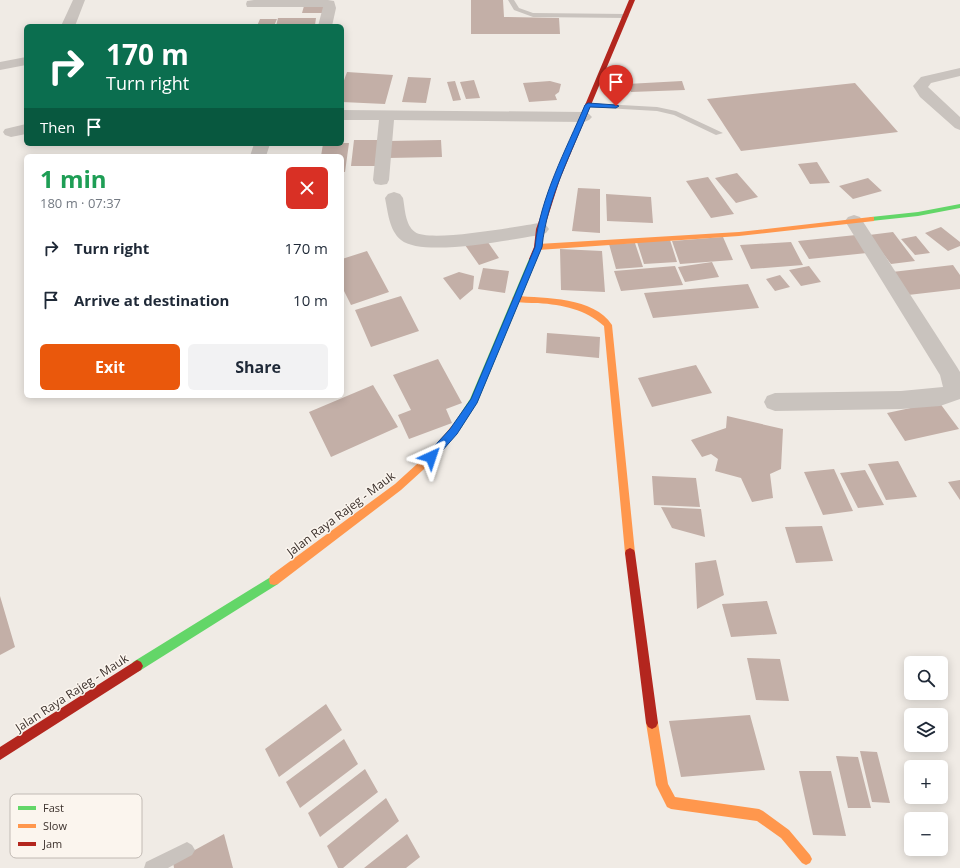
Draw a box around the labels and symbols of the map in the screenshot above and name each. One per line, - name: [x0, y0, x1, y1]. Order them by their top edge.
- pin: [599, 65, 633, 106]
- position arrow: [410, 436, 452, 478]
- street label: Jalan Raya Rajeg - Mauk: [282, 467, 399, 561]
- street label: Jalan Raya Rajeg - Mauk: [11, 649, 132, 736]
- legend: [10, 794, 142, 858]
- text: Fast: [43, 800, 64, 815]
- text: Slow: [43, 818, 67, 833]
- text: Jam: [42, 836, 62, 851]

